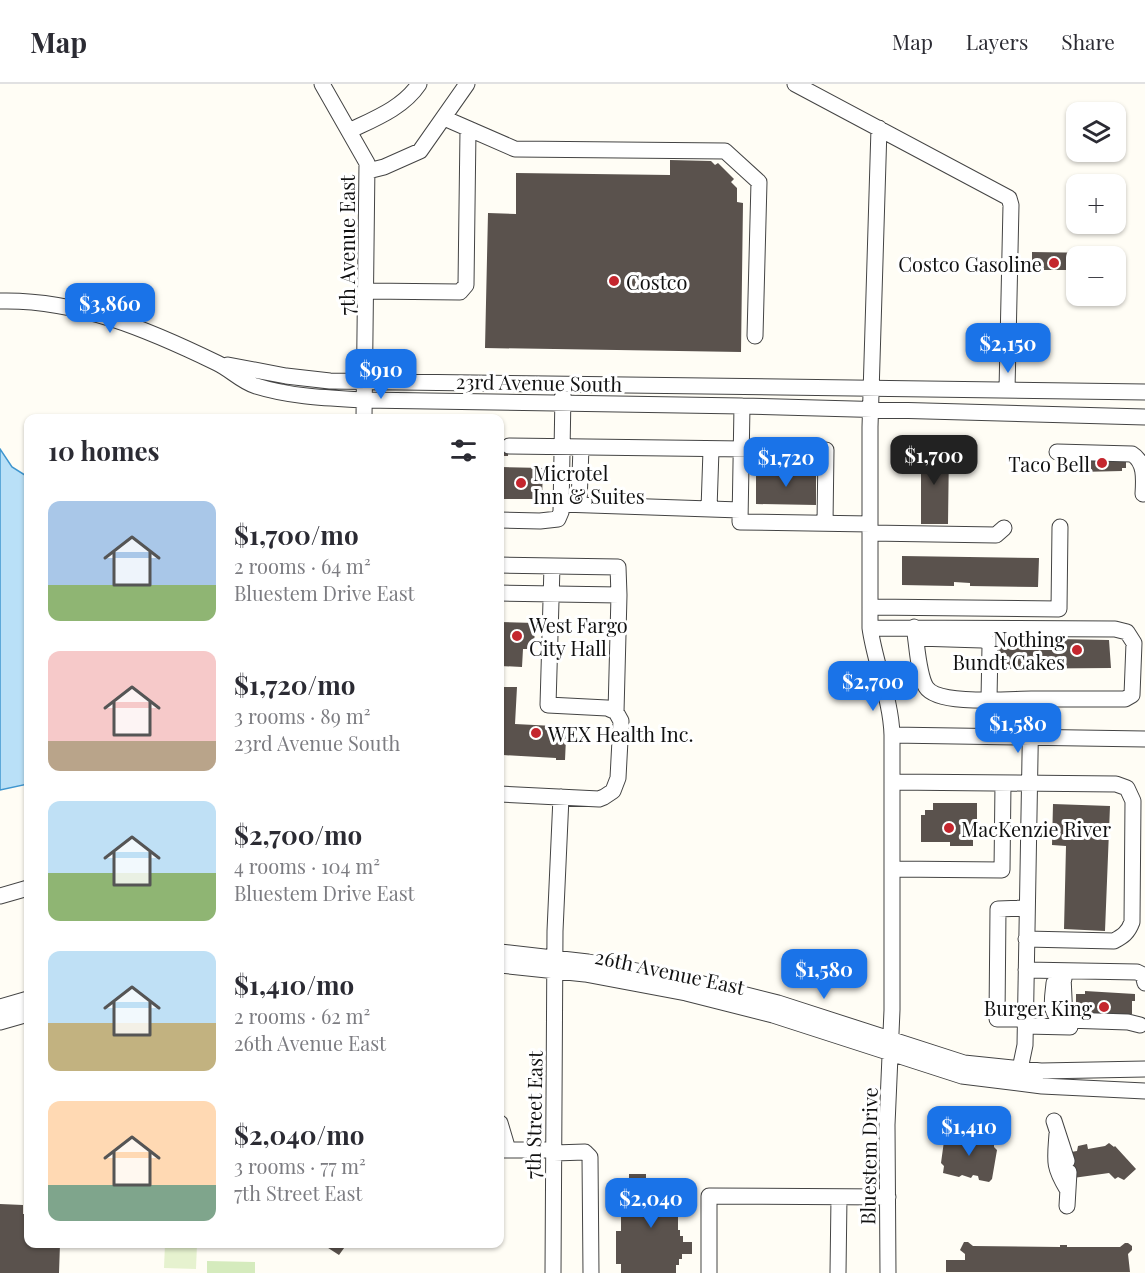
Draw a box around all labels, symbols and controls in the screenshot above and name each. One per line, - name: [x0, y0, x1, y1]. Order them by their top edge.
- text: Map: [30, 23, 87, 60]
- text: Map: [892, 27, 933, 55]
- text: Layers: [966, 27, 1028, 55]
- text: Share: [1061, 27, 1115, 55]
- map controls: [1066, 102, 1126, 306]
- button: layers: [1066, 102, 1126, 162]
- street label: 7th Avenue East: [333, 174, 360, 315]
- button: +: [1066, 174, 1126, 234]
- button: −: [1066, 246, 1126, 306]
- place label: Costco Gasoline: [898, 250, 1042, 277]
- marker: Costco Gasoline: [1047, 256, 1061, 270]
- place label: Costco: [626, 268, 687, 295]
- marker: Costco: [607, 274, 621, 288]
- pin: $3,860: [61, 283, 159, 334]
- text: $3,860: [79, 289, 141, 316]
- pin: $2,150: [959, 323, 1057, 374]
- text: $2,150: [980, 329, 1036, 356]
- pin: $910: [345, 349, 417, 400]
- text: $910: [359, 355, 403, 382]
- street label: 23rd Avenue South: [456, 367, 623, 397]
- text: 10 homes: [48, 433, 160, 468]
- icon: filters: [447, 434, 480, 467]
- pin: $1,700: [885, 435, 983, 486]
- pin: $1,720: [737, 437, 835, 488]
- text: $1,700: [904, 441, 964, 468]
- text: $1,720: [758, 443, 814, 470]
- place label: Taco Bell: [1008, 450, 1090, 477]
- marker: Taco Bell: [1095, 456, 1109, 470]
- place label: Microtel Inn & Suites: [533, 459, 645, 509]
- marker: Microtel Inn & Suites: [514, 476, 528, 490]
- text: $1,700/mo: [234, 517, 359, 552]
- icon: home: [96, 525, 168, 597]
- text: 2 rooms · 64 m²: [234, 552, 371, 579]
- text: Bluestem Drive East: [234, 579, 415, 606]
- place label: West Fargo City Hall: [528, 611, 628, 661]
- place label: Nothing Bundt Cakes: [952, 625, 1065, 675]
- marker: West Fargo City Hall: [510, 629, 524, 643]
- marker: Nothing Bundt Cakes: [1070, 643, 1084, 657]
- pin: $2,700: [824, 661, 922, 712]
- text: $1,720/mo: [234, 667, 355, 702]
- text: $2,700: [842, 667, 904, 694]
- icon: home: [96, 675, 168, 747]
- text: 3 rooms · 89 m²: [234, 702, 370, 729]
- pin: $1,580: [969, 703, 1067, 754]
- text: $1,580: [989, 709, 1047, 736]
- place label: WEX Health Inc.: [547, 720, 694, 747]
- marker: WEX Health Inc.: [529, 726, 543, 740]
- text: 23rd Avenue South: [234, 729, 400, 756]
- place label: MacKenzie River: [961, 815, 1111, 842]
- text: $2,700/mo: [234, 817, 362, 852]
- marker: MacKenzie River: [942, 821, 956, 835]
- icon: home: [96, 825, 168, 897]
- text: 4 rooms · 104 m²: [234, 852, 380, 879]
- text: Bluestem Drive East: [234, 879, 415, 906]
- street label: 26th Avenue East: [593, 942, 748, 1000]
- pin: $1,580: [775, 949, 873, 1000]
- text: $1,580: [795, 955, 853, 982]
- text: $1,410/mo: [234, 967, 354, 1002]
- icon: home: [96, 975, 168, 1047]
- place label: Burger King: [984, 994, 1092, 1021]
- marker: Burger King: [1097, 1000, 1111, 1014]
- text: 2 rooms · 62 m²: [234, 1002, 370, 1029]
- text: 26th Avenue East: [234, 1029, 386, 1056]
- street label: 7th Street East: [518, 1050, 548, 1179]
- street label: Bluestem Drive: [853, 1087, 883, 1225]
- pin: $1,410: [920, 1106, 1018, 1157]
- text: $1,410: [941, 1112, 997, 1139]
- text: $2,040/mo: [234, 1117, 364, 1152]
- icon: home: [96, 1125, 168, 1197]
- text: 3 rooms · 77 m²: [234, 1152, 366, 1179]
- pin: $2,040: [602, 1178, 700, 1229]
- text: 7th Street East: [234, 1179, 362, 1206]
- text: $2,040: [619, 1184, 683, 1211]

